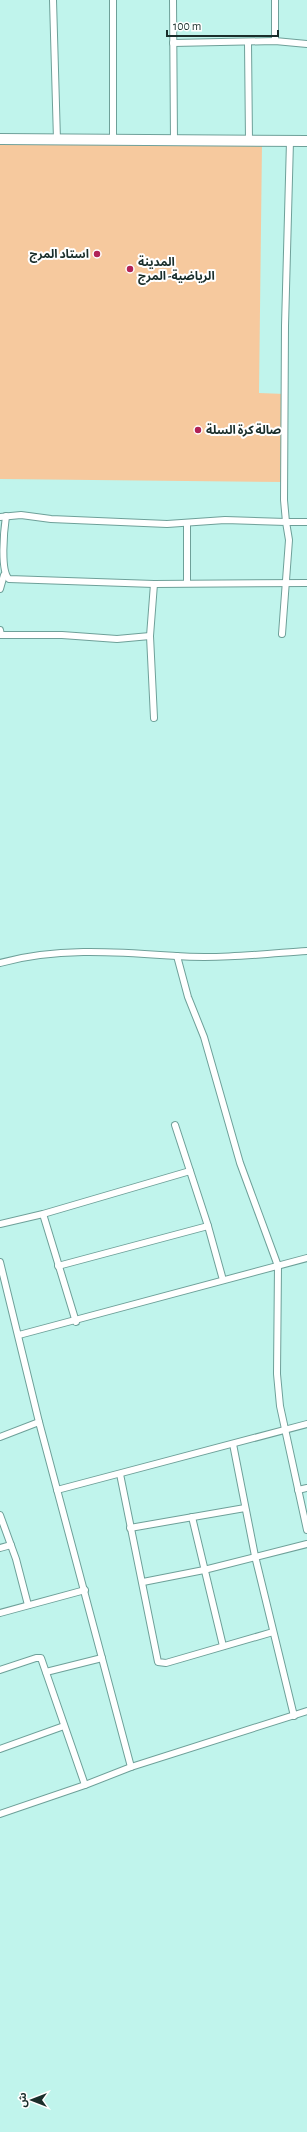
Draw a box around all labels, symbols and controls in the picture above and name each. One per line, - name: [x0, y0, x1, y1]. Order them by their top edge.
- scale bar: [167, 12, 278, 38]
- text: 100 m: [173, 20, 201, 32]
- place label: استاد المرج: [30, 248, 89, 263]
- marker: استاد المرج: [92, 249, 102, 259]
- place label: المدينة الرياضية- المرج: [138, 255, 215, 285]
- marker: المدينة الرياضية- المرج: [125, 264, 135, 274]
- place label: صالة كرة السلة: [206, 423, 282, 437]
- marker: صالة كرة السلة: [193, 425, 203, 435]
- north arrow: [12, 2080, 52, 2120]
- text: ش: [17, 2092, 29, 2108]

